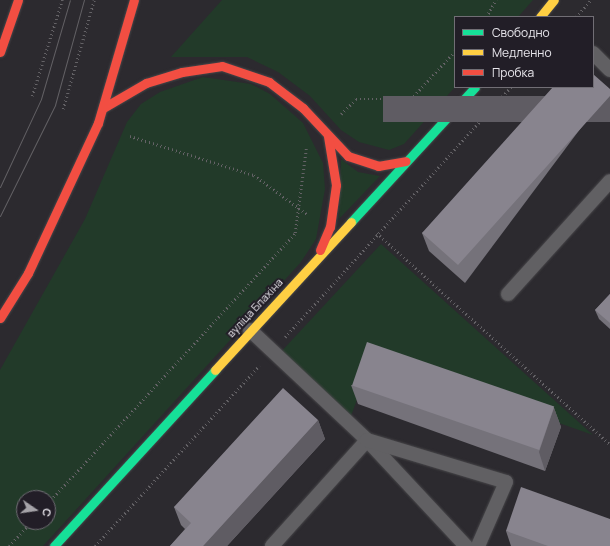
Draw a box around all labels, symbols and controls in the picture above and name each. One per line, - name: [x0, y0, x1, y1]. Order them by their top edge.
- legend: [454, 16, 594, 88]
- text: Свободно: [492, 24, 550, 41]
- text: Медленно: [492, 44, 552, 61]
- text: Пробка: [492, 64, 534, 81]
- street label: вуліца Блахіна: [224, 276, 286, 340]
- north arrow: [16, 490, 56, 530]
- text: С: [39, 507, 55, 518]

